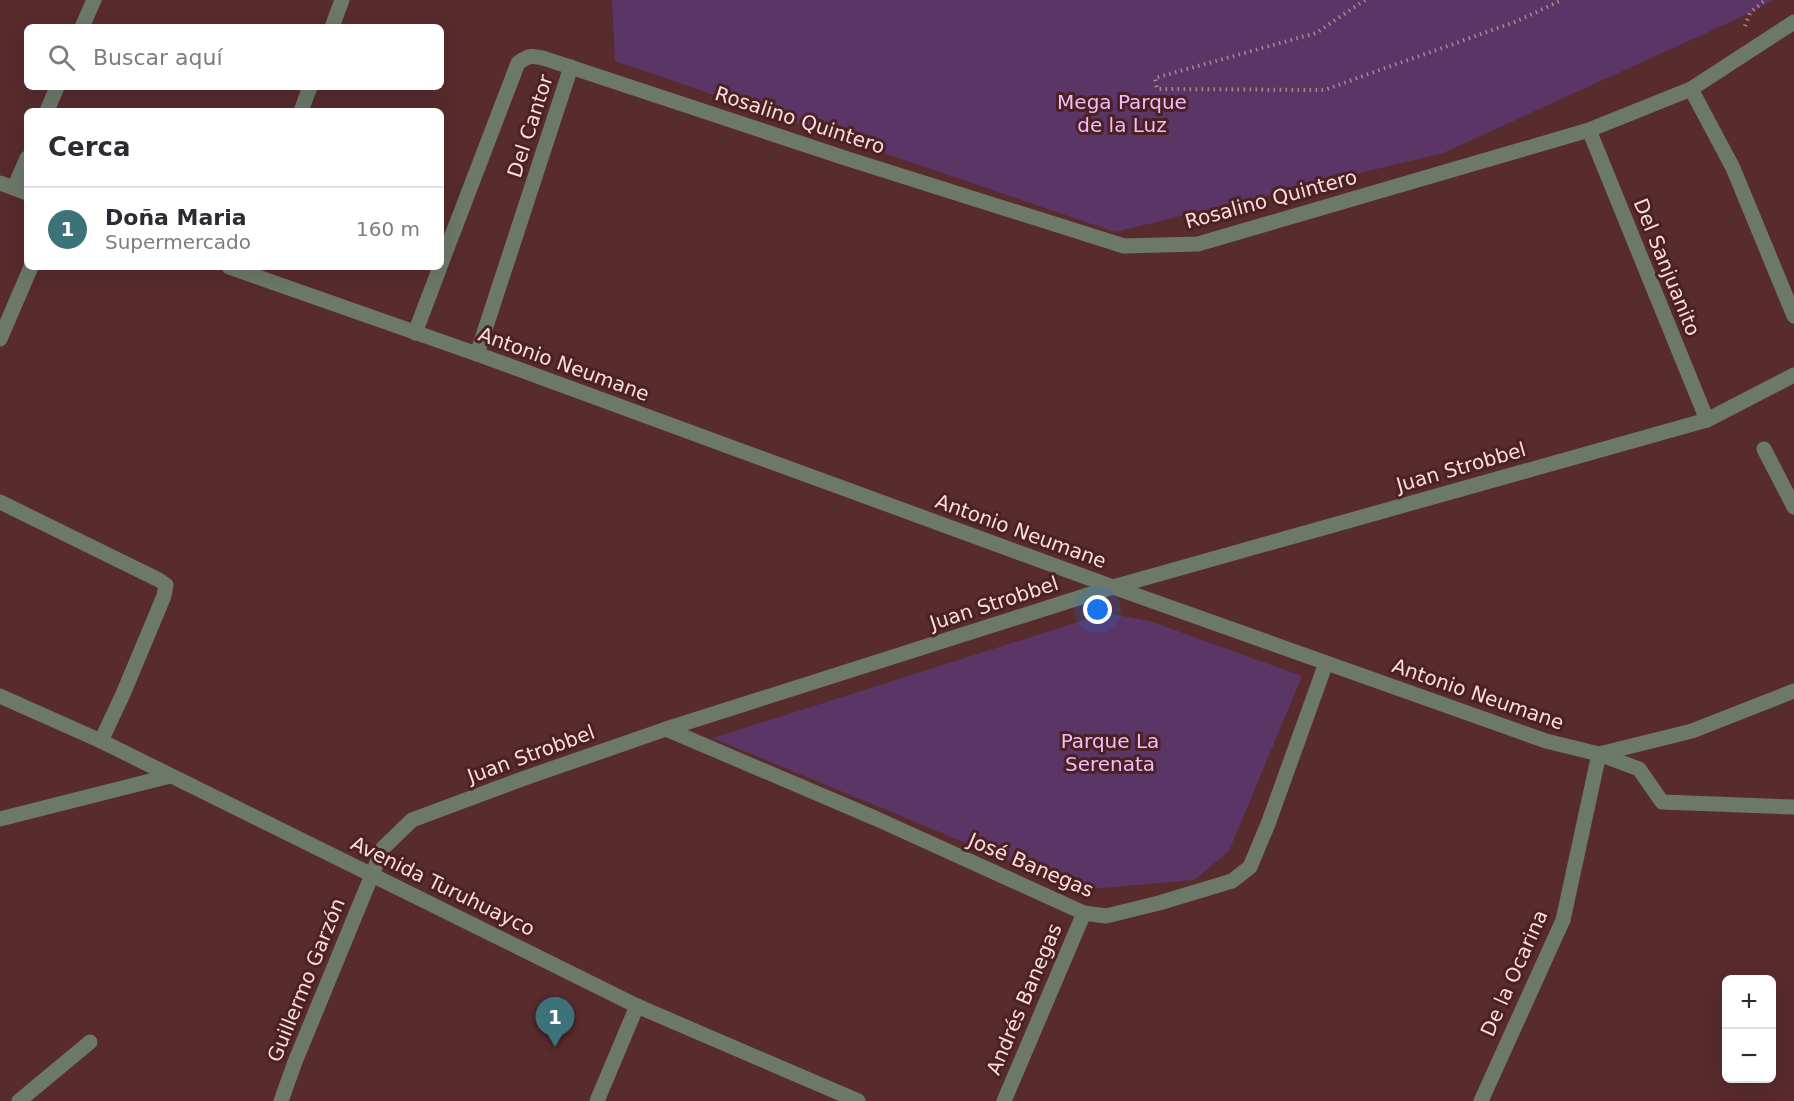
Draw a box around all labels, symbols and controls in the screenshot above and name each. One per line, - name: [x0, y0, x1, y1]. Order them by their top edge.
- search box: [24, 24, 444, 90]
- icon: search: [45, 41, 78, 74]
- text: Buscar aquí: [93, 45, 223, 70]
- street label: Del Cantor: [502, 71, 558, 181]
- street label: Rosalino Quintero: [712, 81, 888, 159]
- park label: Mega Parque de la Luz: [1057, 90, 1187, 137]
- text: Cerca: [48, 132, 131, 162]
- street label: Rosalino Quintero: [1182, 164, 1360, 234]
- street label: Del Sanjuanito: [1629, 195, 1705, 339]
- text: Doña Maria: [105, 205, 247, 230]
- text: 1: [61, 217, 74, 241]
- text: 160 m: [356, 217, 420, 241]
- text: Supermercado: [105, 230, 251, 254]
- street label: Antonio Neumane: [475, 322, 653, 406]
- street label: Juan Strobbel: [1392, 437, 1529, 498]
- street label: Antonio Neumane: [932, 489, 1110, 573]
- street label: Juan Strobbel: [925, 571, 1061, 636]
- your location: [1083, 595, 1112, 624]
- street label: Antonio Neumane: [1389, 653, 1567, 735]
- street label: Juan Strobbel: [462, 720, 598, 789]
- park label: Parque La Serenata: [1061, 729, 1159, 776]
- street label: José Banegas: [963, 827, 1097, 902]
- street label: Avenida Turuhuayco: [347, 831, 539, 941]
- street label: Guillermo Garzón: [262, 895, 350, 1065]
- street label: De la Ocarina: [1475, 906, 1553, 1040]
- street label: Andrés Banegas: [981, 920, 1067, 1078]
- map controls: [1722, 975, 1776, 1083]
- button: +: [1722, 975, 1776, 1029]
- pin: 1: [536, 998, 574, 1047]
- button: −: [1722, 1029, 1776, 1083]

